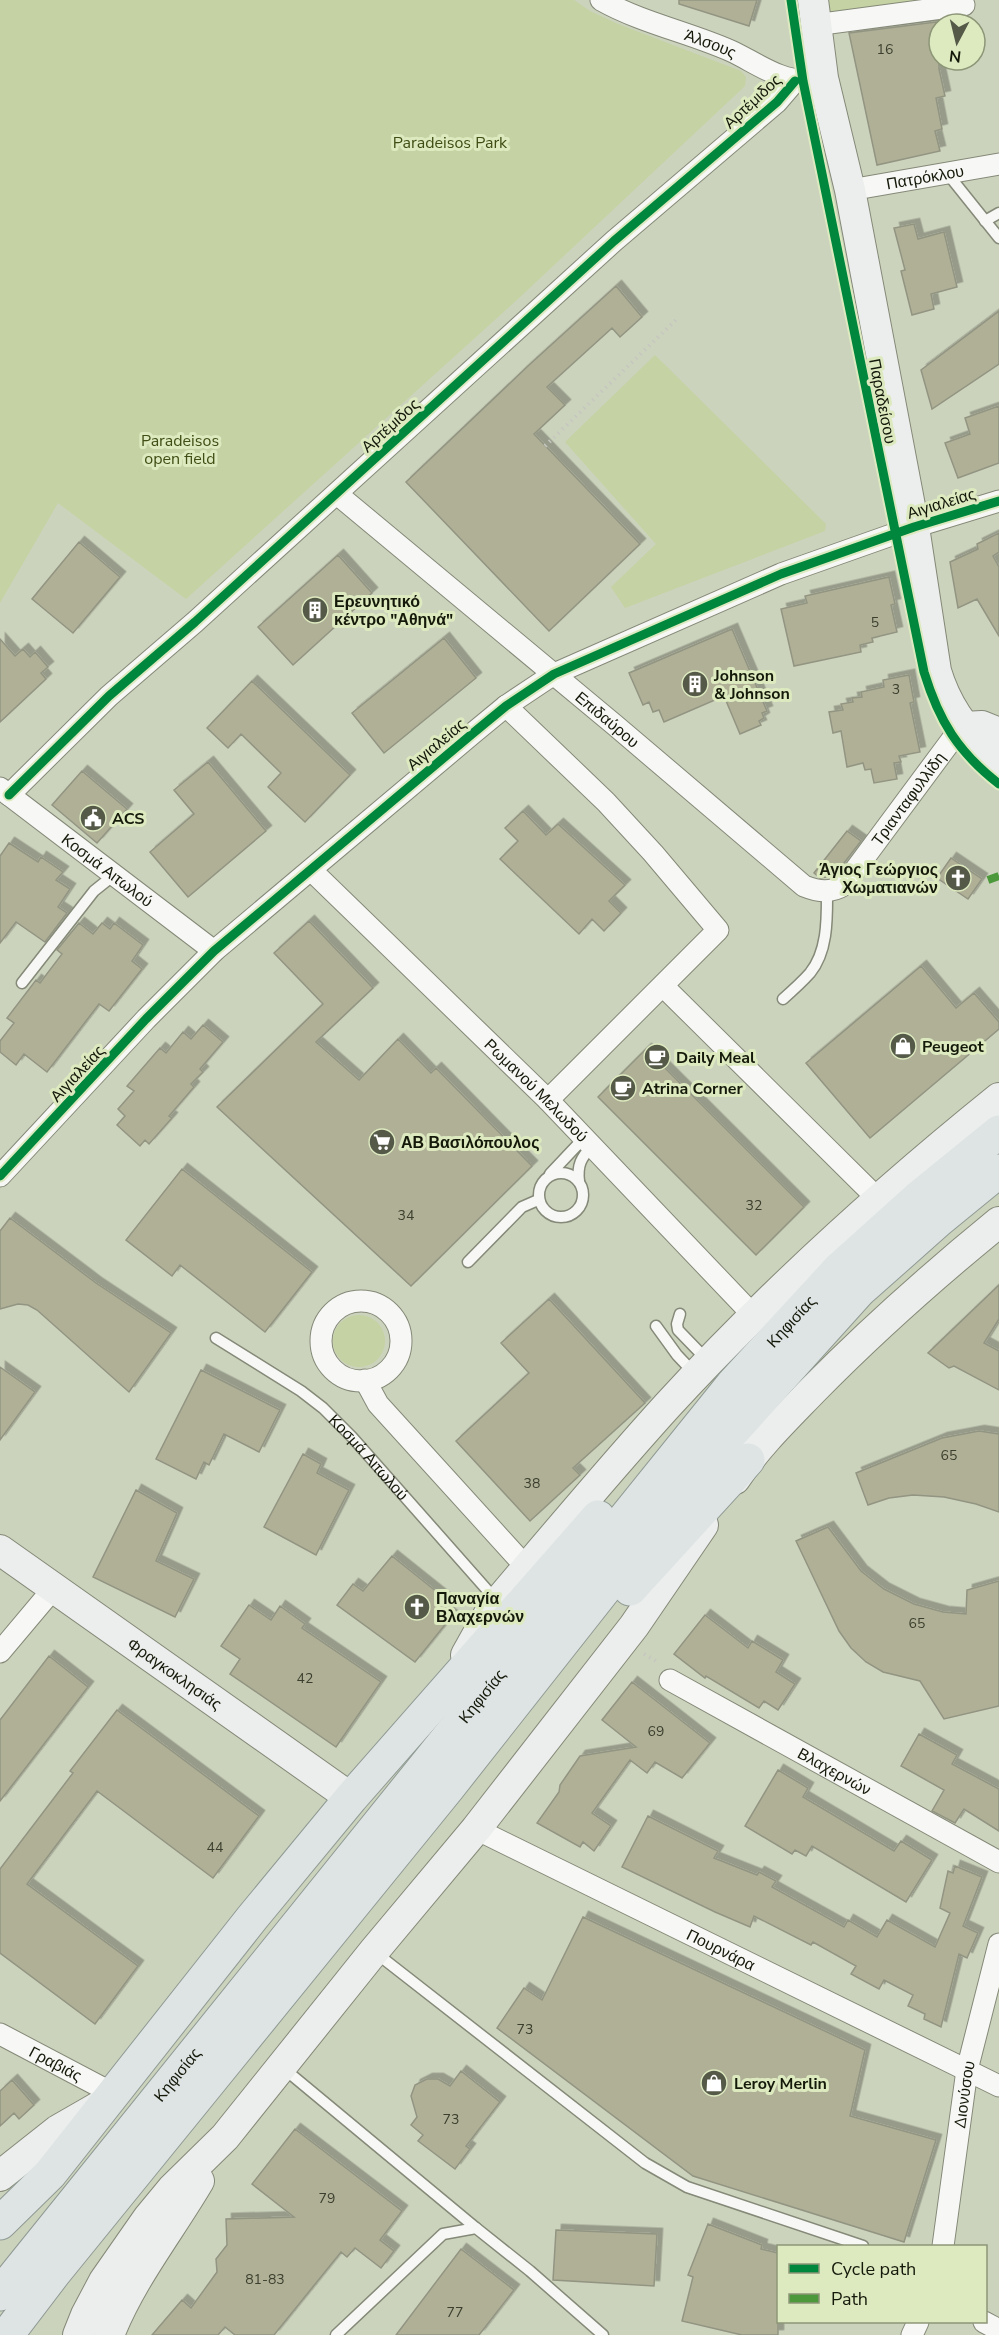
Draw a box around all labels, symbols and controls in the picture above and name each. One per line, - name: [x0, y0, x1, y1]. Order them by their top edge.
- north arrow: [927, 12, 987, 72]
- street label: Άλσους: [682, 24, 740, 64]
- house number: 16: [877, 40, 893, 59]
- text: N: [948, 44, 963, 68]
- street label: Αρτέμιδος: [719, 69, 786, 134]
- park label: Paradeisos Park: [393, 132, 508, 154]
- street label: Πατρόκλου: [884, 160, 966, 196]
- street label: Παραδείσου: [863, 357, 901, 446]
- street label: Αρτέμιδος: [357, 394, 425, 458]
- park label: Paradeisos open field: [141, 430, 219, 470]
- street label: Αιγιαλείας: [904, 483, 979, 525]
- place label: Ερευνητικό κέντρο "Αθηνά": [334, 591, 453, 631]
- building icon: Ερευνητικό κέντρο "Αθηνά": [300, 595, 330, 625]
- house number: 5: [871, 613, 879, 632]
- place label: Johnson & Johnson: [713, 665, 790, 705]
- building icon: Johnson & Johnson: [680, 669, 710, 699]
- house number: 3: [892, 680, 900, 699]
- street label: Επιδαύρου: [570, 687, 644, 753]
- street label: Αιγιαλείας: [402, 713, 471, 776]
- street label: Τριανταφυλλίδη: [867, 748, 951, 851]
- public building icon: ACS: [78, 803, 108, 833]
- place label: ACS: [112, 808, 144, 830]
- street label: Κοσμά Αιτωλού: [57, 829, 157, 913]
- place label: Άγιος Γεώργιος Χωματιανών: [819, 859, 938, 899]
- church icon: Άγιος Γεώργιος Χωματιανών: [943, 863, 973, 893]
- shop icon: Peugeot: [888, 1031, 918, 1061]
- street label: Ρωμανού Μελωδού: [479, 1034, 592, 1147]
- place label: Peugeot: [922, 1036, 984, 1058]
- street label: Αιγιαλείας: [46, 1040, 110, 1107]
- cafe icon: Daily Meal: [642, 1042, 672, 1072]
- place label: Daily Meal: [676, 1047, 755, 1069]
- cafe icon: Atrina Corner: [608, 1073, 638, 1103]
- place label: Atrina Corner: [642, 1078, 743, 1100]
- supermarket icon: ΑΒ Βασιλόπουλος: [367, 1127, 397, 1157]
- place label: ΑΒ Βασιλόπουλος: [401, 1132, 539, 1154]
- house number: 32: [746, 1196, 762, 1215]
- house number: 34: [398, 1206, 414, 1225]
- street label: Κηφισίας: [762, 1291, 822, 1353]
- street label: Κοσμά Αιτωλού: [323, 1410, 413, 1505]
- house number: 65: [941, 1446, 957, 1465]
- house number: 38: [524, 1474, 540, 1493]
- place label: Παναγία Βλαχερνών: [436, 1588, 524, 1628]
- church icon: Παναγία Βλαχερνών: [402, 1592, 432, 1622]
- house number: 65: [909, 1614, 925, 1633]
- street label: Φραγκοκλησιάς: [122, 1633, 226, 1716]
- street label: Κηφισίας: [454, 1664, 511, 1728]
- house number: 42: [297, 1669, 313, 1688]
- house number: 69: [648, 1722, 664, 1741]
- street label: Βλαχερνών: [793, 1743, 875, 1801]
- house number: 44: [207, 1838, 223, 1857]
- street label: Πουρνάρα: [683, 1924, 759, 1976]
- house number: 73: [517, 2020, 533, 2039]
- street label: Γραβιάς: [25, 2041, 86, 2087]
- street label: Κηφισίας: [149, 2043, 206, 2107]
- street label: Διονύσου: [949, 2058, 981, 2130]
- shop icon: Leroy Merlin: [699, 2068, 729, 2098]
- place label: Leroy Merlin: [734, 2073, 827, 2095]
- house number: 73: [443, 2110, 459, 2129]
- house number: 79: [319, 2189, 335, 2208]
- legend: [777, 2245, 987, 2323]
- text: Cycle path: [831, 2257, 916, 2281]
- house number: 81-83: [245, 2270, 285, 2289]
- text: Path: [831, 2287, 868, 2311]
- house number: 77: [447, 2303, 463, 2322]

